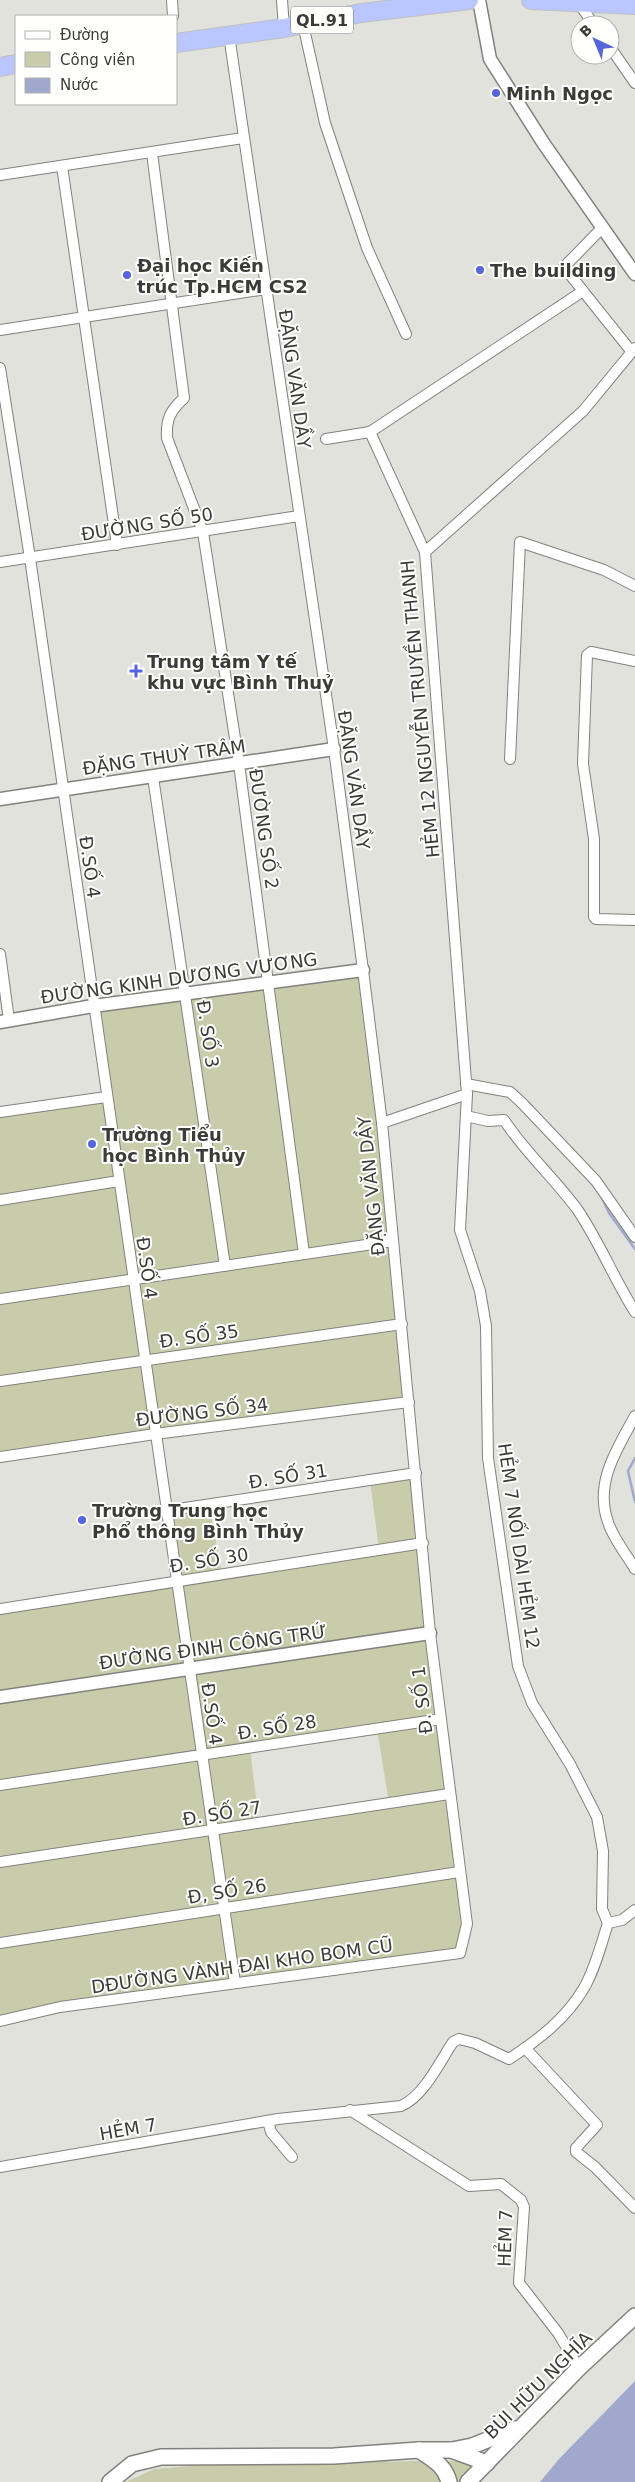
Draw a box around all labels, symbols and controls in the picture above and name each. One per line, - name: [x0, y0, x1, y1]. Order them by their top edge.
- road number: QL.91: [291, 6, 353, 34]
- legend: [15, 15, 178, 105]
- north arrow: [570, 15, 620, 65]
- text: B: [577, 21, 595, 40]
- text: Đường: [60, 26, 109, 44]
- text: Công viên: [60, 51, 135, 69]
- text: Nước: [60, 76, 98, 94]
- place label: Minh Ngọc: [506, 83, 613, 104]
- marker: Minh Ngọc: [490, 87, 502, 99]
- place label: Đại học Kiến trúc Tp.HCM CS2: [137, 255, 308, 297]
- place label: The building: [490, 260, 616, 281]
- marker: The building: [474, 264, 486, 276]
- marker: Đại học Kiến trúc Tp.HCM CS2: [121, 269, 133, 281]
- street label: ĐẶNG VĂN DẦY: [275, 308, 317, 451]
- street label: ĐƯỜNG SỐ 50: [79, 501, 214, 545]
- street label: HẺM 12 NGUYỄN TRUYỀN THANH: [395, 559, 443, 859]
- place label: Trung tâm Y tế khu vực Bình Thuỷ: [147, 651, 334, 693]
- marker: Trung tâm Y tế khu vực Bình Thuỷ: [129, 664, 143, 678]
- street label: ĐẶNG VĂN DẦY: [334, 709, 376, 852]
- street label: ĐẶNG THUỲ TRÂM: [81, 735, 247, 779]
- street label: ĐƯỜNG SỐ 2: [245, 767, 285, 891]
- street label: Đ.SỐ 4: [75, 834, 107, 899]
- street label: ĐƯỜNG KINH DƯƠNG VƯƠNG: [39, 948, 319, 1008]
- street label: Đ. SỐ 3: [193, 999, 225, 1069]
- street label: ĐẶNG VĂN DẦY: [351, 1114, 389, 1257]
- place label: Trường Tiểu học Bình Thủy: [102, 1124, 246, 1166]
- marker: Trường Tiểu học Bình Thủy: [86, 1138, 98, 1150]
- street label: Đ.SỐ 4: [132, 1235, 164, 1300]
- street label: Đ. SỐ 35: [158, 1318, 240, 1352]
- street label: ĐƯỜNG SỐ 34: [134, 1391, 269, 1431]
- street label: HẺM 7 NỐI DÀI HẺM 12: [494, 1441, 546, 1650]
- street label: Đ. SỐ 31: [247, 1457, 329, 1493]
- place label: Trường Trung học Phổ thông Bình Thủy: [92, 1500, 304, 1542]
- marker: Trường Trung học Phổ thông Bình Thủy: [76, 1514, 88, 1526]
- street label: Đ. SỐ 30: [168, 1541, 250, 1577]
- street label: ĐƯỜNG ĐINH CÔNG TRỨ: [98, 1621, 328, 1673]
- street label: Đ. SỐ 1: [405, 1665, 437, 1735]
- street label: Đ.SỐ 4: [197, 1681, 229, 1746]
- street label: Đ. SỐ 28: [236, 1708, 318, 1744]
- street label: Đ. SỐ 27: [181, 1794, 263, 1830]
- street label: Đ, SỐ 26: [186, 1872, 268, 1908]
- street label: DĐƯỜNG VÀNH ĐAI KHO BOM CŨ: [90, 1934, 394, 1998]
- street label: HẺM 7: [98, 2113, 158, 2144]
- street label: HẺM 7: [493, 2209, 516, 2267]
- street label: BÙI HỮU NGHĨA: [480, 2327, 596, 2443]

